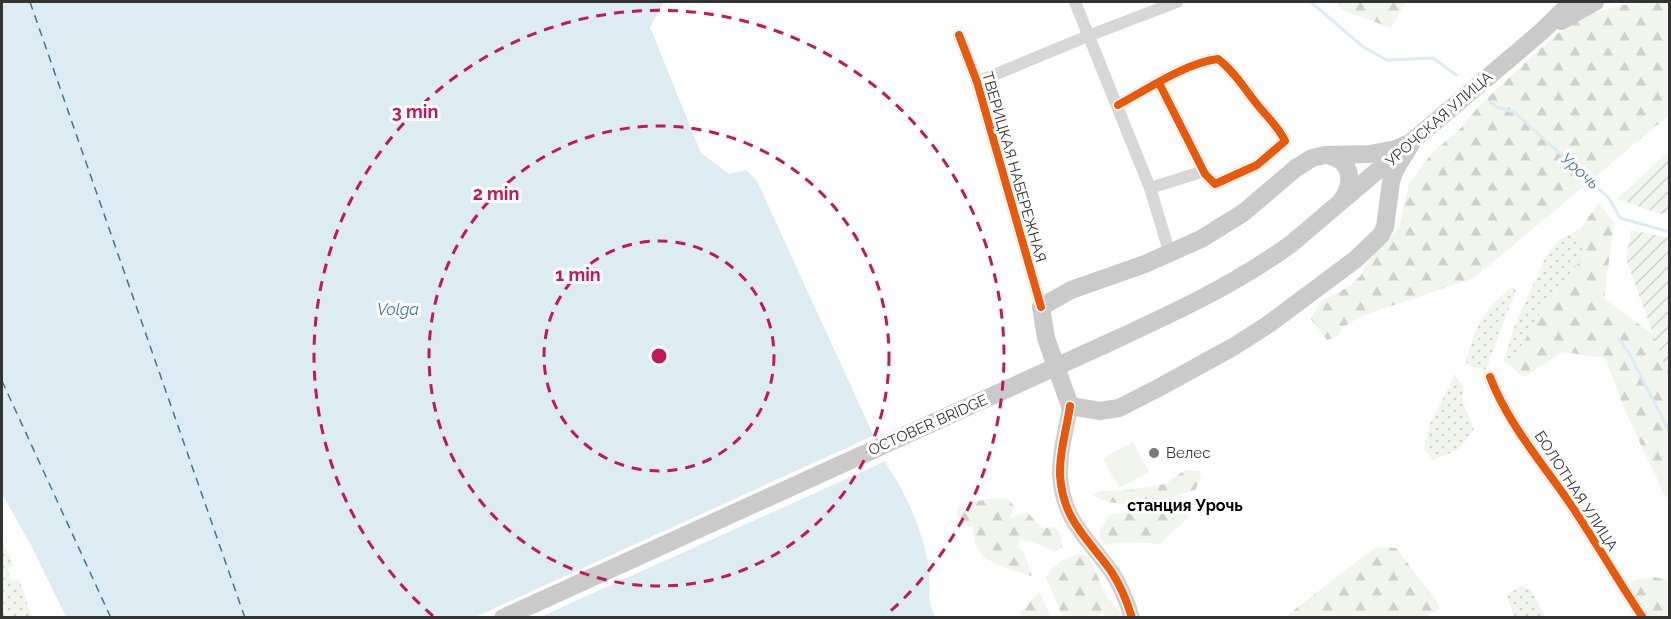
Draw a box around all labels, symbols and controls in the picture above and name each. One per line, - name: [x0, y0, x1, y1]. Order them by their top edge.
- street label: УРОЧСКАЯ УЛИЦА: [1382, 68, 1496, 170]
- street label: ТВЕРИЦКАЯ НАБЕРЕЖНАЯ: [978, 70, 1050, 264]
- text: 3 min: [392, 101, 438, 122]
- water label: Урочь: [1557, 149, 1603, 193]
- text: 2 min: [473, 183, 519, 204]
- text: 1 min: [555, 264, 601, 285]
- water label: Volga: [377, 300, 419, 319]
- centre of rings: [649, 346, 669, 366]
- street label: OCTOBER BRIDGE: [866, 391, 990, 459]
- street label: БОЛОТНАЯ УЛИЦА: [1531, 428, 1621, 554]
- place label: Велес: [1166, 444, 1210, 462]
- marker: Велес: [1147, 446, 1161, 460]
- district label: станция Урочь: [1127, 496, 1243, 515]

